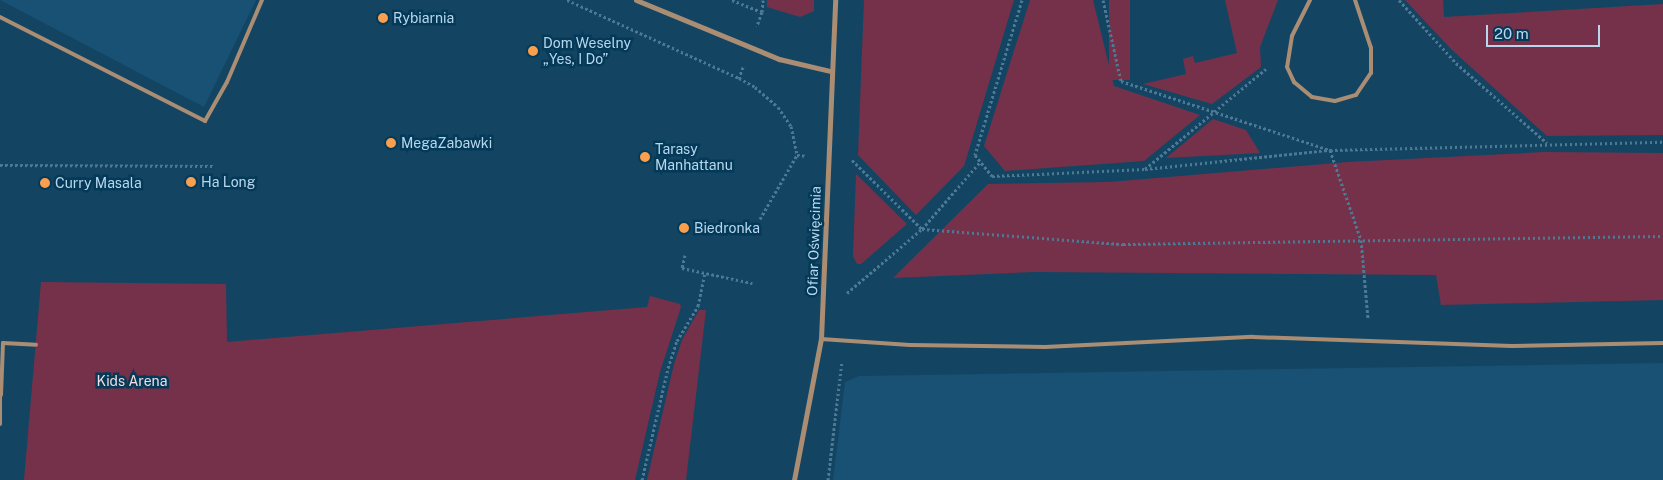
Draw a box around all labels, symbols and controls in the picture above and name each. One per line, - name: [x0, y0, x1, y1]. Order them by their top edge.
- place label: Rybiarnia: [393, 10, 454, 26]
- marker: Rybiarnia: [377, 12, 389, 24]
- scale bar: [1488, 15, 1602, 47]
- text: 20 m: [1494, 25, 1529, 42]
- place label: Dom Weselny „Yes, I Do”: [543, 35, 631, 68]
- marker: Dom Weselny „Yes, I Do”: [527, 45, 539, 57]
- place label: MegaZabawki: [401, 135, 492, 151]
- marker: MegaZabawki: [385, 137, 397, 149]
- place label: Tarasy Manhattanu: [655, 141, 733, 174]
- marker: Tarasy Manhattanu: [639, 151, 651, 163]
- place label: Ha Long: [201, 174, 255, 190]
- place label: Curry Masala: [55, 175, 142, 191]
- marker: Ha Long: [185, 176, 197, 188]
- marker: Curry Masala: [39, 177, 51, 189]
- street label: Ofiar Oświęcimia: [804, 186, 824, 296]
- place label: Biedronka: [694, 220, 760, 236]
- marker: Biedronka: [678, 222, 690, 234]
- park label: Kids Arena: [97, 373, 167, 389]

